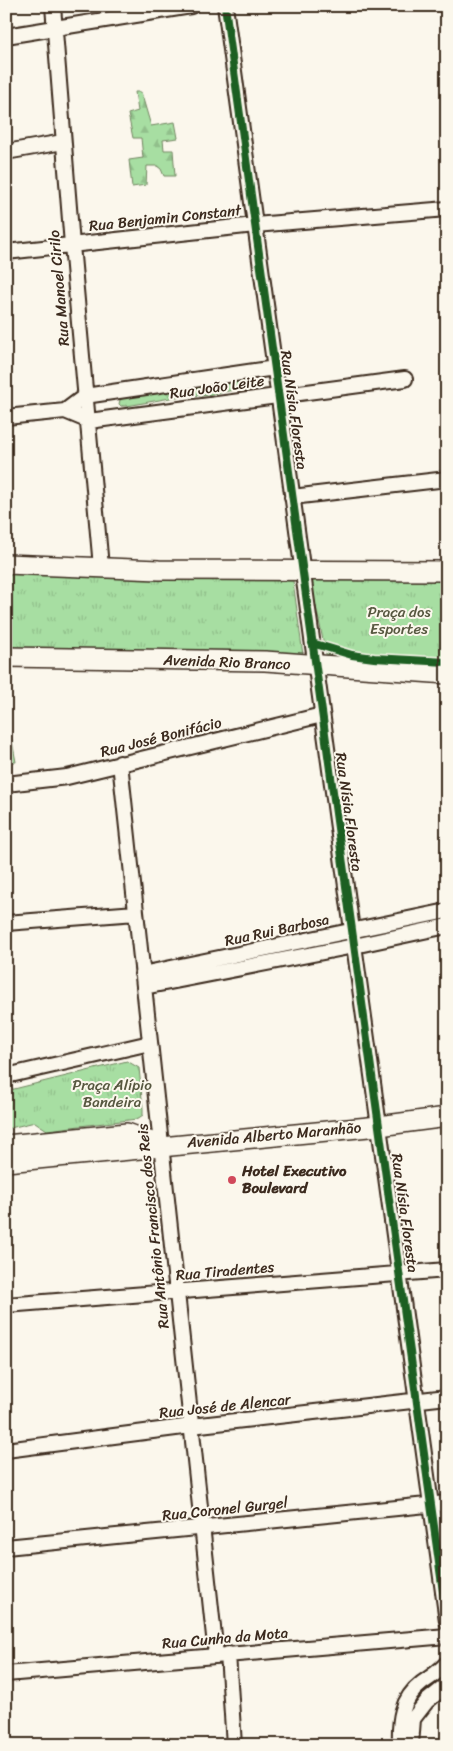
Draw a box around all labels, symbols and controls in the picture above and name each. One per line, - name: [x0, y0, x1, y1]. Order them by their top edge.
- street label: Rua Benjamin Constant: [88, 197, 243, 239]
- street label: Rua Manoel Cirilo: [41, 229, 77, 347]
- street label: Rua Nísia Floresta: [273, 349, 315, 472]
- street label: Rua João Leite: [168, 367, 266, 406]
- park label: Praça dos Esportes: [367, 599, 431, 642]
- street label: Avenida Rio Branco: [162, 647, 291, 677]
- street label: Rua José Bonifácio: [98, 709, 225, 765]
- street label: Rua Nísia Floresta: [328, 751, 370, 874]
- street label: Rua Rui Barbosa: [222, 906, 332, 954]
- park label: Praça Alípio Bandeira: [72, 1072, 152, 1115]
- street label: Avenida Alberto Maranhão: [185, 1114, 363, 1156]
- street label: Rua Antônio Francisco dos Reis: [129, 1122, 177, 1330]
- street label: Rua Nísia Floresta: [384, 1152, 426, 1275]
- place label: Hotel Executivo Boulevard: [241, 1158, 347, 1201]
- marker: Hotel Executivo Boulevard: [226, 1174, 238, 1186]
- street label: Rua Tiradentes: [175, 1254, 275, 1288]
- street label: Rua José de Alencar: [158, 1386, 293, 1426]
- street label: Rua Coronel Gurgel: [161, 1489, 290, 1529]
- street label: Rua Cunha da Mota: [161, 1619, 290, 1656]

